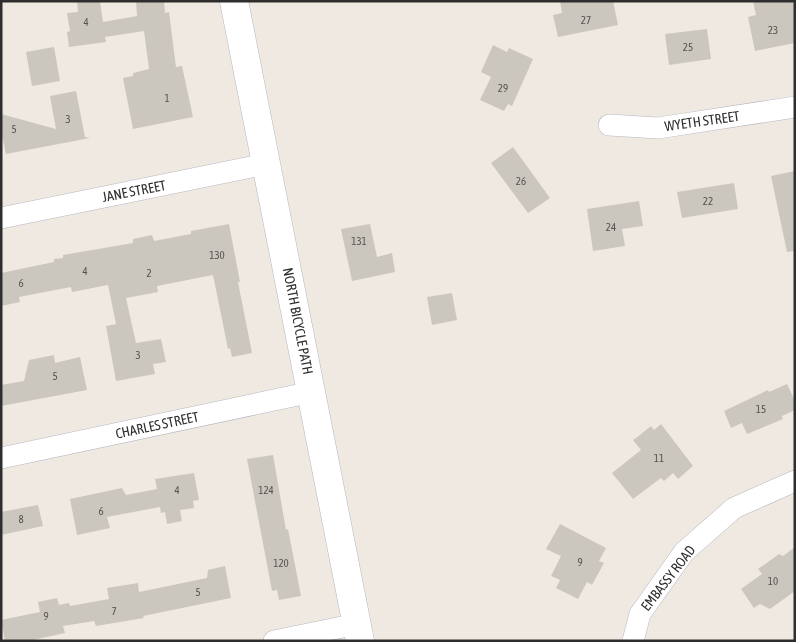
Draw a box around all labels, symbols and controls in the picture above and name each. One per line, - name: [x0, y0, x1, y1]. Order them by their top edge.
- house number: 27: [581, 14, 591, 26]
- house number: 4: [83, 16, 89, 28]
- house number: 23: [768, 24, 778, 36]
- house number: 25: [683, 41, 693, 53]
- house number: 29: [498, 82, 508, 94]
- house number: 1: [164, 92, 170, 104]
- street label: WYETH STREET: [663, 108, 741, 134]
- house number: 3: [65, 113, 71, 125]
- house number: 5: [11, 123, 17, 135]
- house number: 26: [516, 175, 526, 187]
- street label: JANE STREET: [101, 177, 167, 205]
- house number: 22: [703, 195, 713, 207]
- house number: 24: [606, 221, 616, 233]
- house number: 131: [351, 235, 367, 247]
- house number: 130: [209, 249, 225, 261]
- house number: 4: [82, 265, 88, 277]
- street label: NORTH BICYCLE PATH: [280, 266, 316, 376]
- house number: 2: [146, 267, 152, 279]
- house number: 6: [18, 277, 24, 289]
- house number: 3: [135, 349, 141, 361]
- house number: 5: [52, 370, 58, 382]
- house number: 15: [756, 403, 766, 415]
- street label: CHARLES STREET: [114, 408, 200, 442]
- house number: 11: [654, 452, 664, 464]
- house number: 4: [174, 484, 180, 496]
- house number: 124: [258, 484, 274, 496]
- house number: 6: [98, 505, 104, 517]
- house number: 8: [18, 513, 24, 525]
- street label: EMBASSY ROAD: [638, 542, 699, 614]
- house number: 9: [577, 556, 583, 568]
- house number: 120: [273, 557, 289, 569]
- house number: 10: [768, 575, 778, 587]
- house number: 5: [195, 586, 201, 598]
- house number: 7: [111, 605, 117, 617]
- house number: 9: [43, 610, 49, 622]

